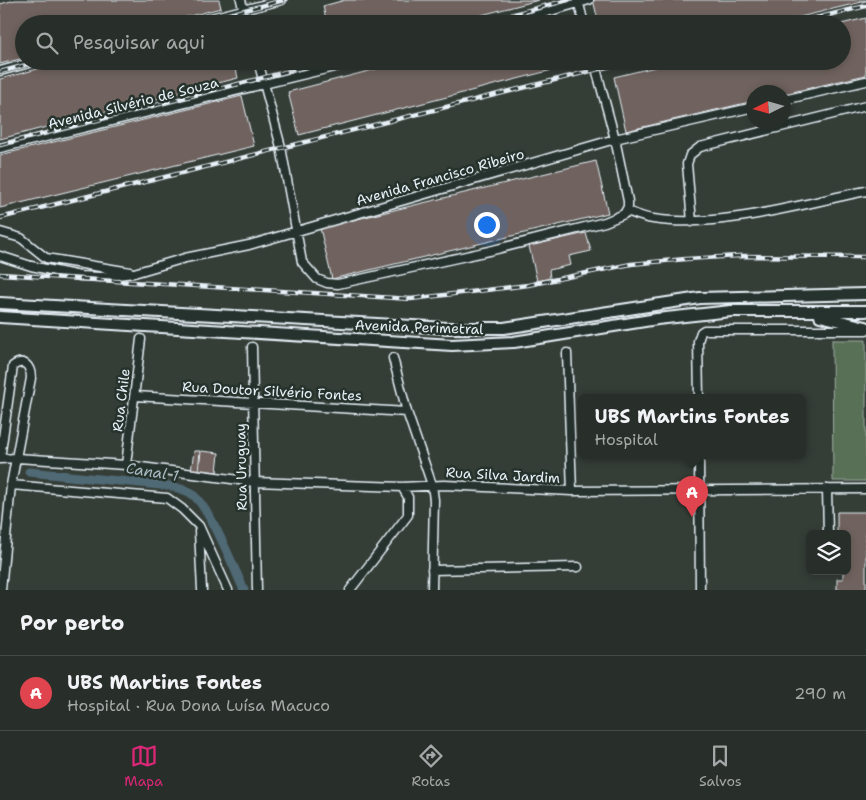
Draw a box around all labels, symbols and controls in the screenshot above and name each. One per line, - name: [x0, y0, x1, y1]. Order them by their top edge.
- search box: [15, 15, 851, 70]
- icon: search: [33, 29, 61, 57]
- text: Pesquisar aqui: [73, 30, 205, 55]
- street label: Avenida Silvério de Souza: [46, 73, 220, 133]
- north arrow: [746, 85, 791, 130]
- street label: Avenida Francisco Ribeiro: [354, 144, 526, 210]
- your location: [474, 212, 500, 238]
- street label: Avenida Perimetral: [354, 316, 485, 338]
- street label: Rua Chile: [108, 367, 134, 433]
- street label: Rua Doutor Silvério Fontes: [182, 377, 362, 405]
- popup: [578, 394, 806, 459]
- text: UBS Martins Fontes: [595, 404, 789, 429]
- street label: Rua Uruguay: [231, 423, 251, 511]
- text: Hospital: [595, 429, 658, 450]
- water label: Canal 1: [124, 458, 180, 486]
- street label: Rua Silva Jardim: [445, 463, 561, 487]
- pin: A: [676, 476, 708, 517]
- map controls: [806, 530, 851, 575]
- button: layers: [806, 530, 851, 575]
- text: Por perto: [20, 609, 124, 637]
- text: UBS Martins Fontes: [67, 670, 262, 695]
- text: A: [30, 683, 42, 704]
- text: 290 m: [794, 683, 846, 704]
- text: Hospital · Rua Dona Luísa Macuco: [67, 695, 330, 716]
- tab: Mapa: [124, 742, 163, 790]
- tab: Rotas: [411, 742, 450, 790]
- tab: Salvos: [699, 742, 742, 790]

